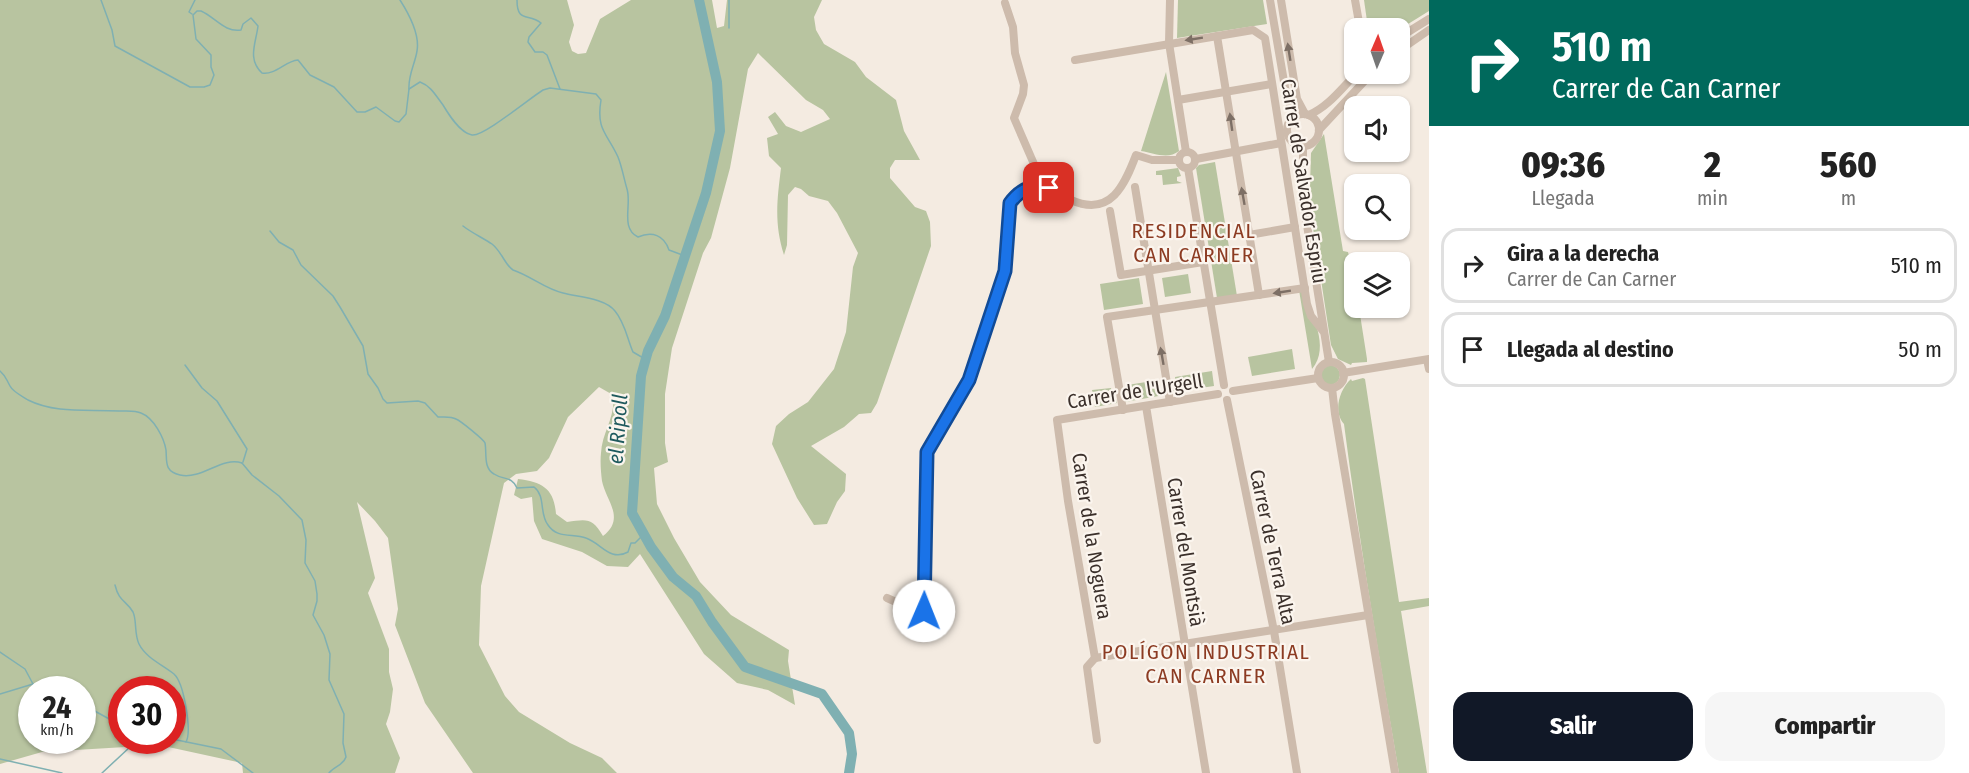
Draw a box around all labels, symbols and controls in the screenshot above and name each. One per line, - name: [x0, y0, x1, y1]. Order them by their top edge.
- north arrow: [1344, 18, 1410, 84]
- map controls: [1344, 18, 1410, 318]
- text: 510 m: [1552, 22, 1652, 72]
- icon: right: [1453, 24, 1531, 102]
- one-way arrow: [1184, 35, 1203, 44]
- one-way arrow: [1284, 42, 1293, 61]
- text: Carrer de Can Carner: [1552, 73, 1780, 105]
- street label: Carrer de Salvador Espriu: [1276, 77, 1332, 285]
- button: sound: [1344, 96, 1410, 162]
- one-way arrow: [1226, 112, 1235, 131]
- text: 09:36: [1521, 143, 1605, 187]
- text: 2: [1704, 143, 1721, 187]
- text: 560: [1820, 143, 1877, 187]
- pin: [1023, 162, 1074, 213]
- icon: arrive: [1032, 171, 1065, 204]
- button: search: [1344, 174, 1410, 240]
- text: Llegada: [1531, 186, 1595, 210]
- text: min: [1697, 186, 1728, 210]
- text: m: [1841, 186, 1856, 210]
- one-way arrow: [1238, 187, 1247, 206]
- district label: RESIDENCIAL CAN CARNER: [1132, 218, 1256, 268]
- text: Gira a la derecha: [1507, 240, 1659, 267]
- icon: right: [1456, 249, 1489, 282]
- button: layers: [1344, 252, 1410, 318]
- text: 510 m: [1891, 252, 1942, 279]
- text: Carrer de Can Carner: [1507, 267, 1676, 291]
- one-way arrow: [1272, 287, 1291, 296]
- icon: arrive: [1456, 333, 1489, 366]
- text: Llegada al destino: [1507, 336, 1674, 363]
- text: 50 m: [1898, 336, 1942, 363]
- one-way arrow: [1157, 346, 1166, 365]
- street label: Carrer de l'Urgell: [1065, 368, 1205, 414]
- water label: el Ripoll: [603, 393, 633, 465]
- street label: Carrer de la Noguera: [1067, 451, 1117, 621]
- street label: Carrer de Terra Alta: [1245, 467, 1301, 627]
- street label: Carrer del Montsià: [1162, 476, 1210, 628]
- position arrow: [892, 579, 956, 643]
- district label: POLÍGON INDUSTRIAL CAN CARNER: [1102, 639, 1310, 689]
- speed limit sign: 30: [108, 676, 186, 754]
- text: 24: [43, 690, 71, 726]
- button: Salir: [1453, 692, 1693, 761]
- button: Compartir: [1705, 692, 1945, 761]
- text: km/h: [40, 721, 74, 739]

